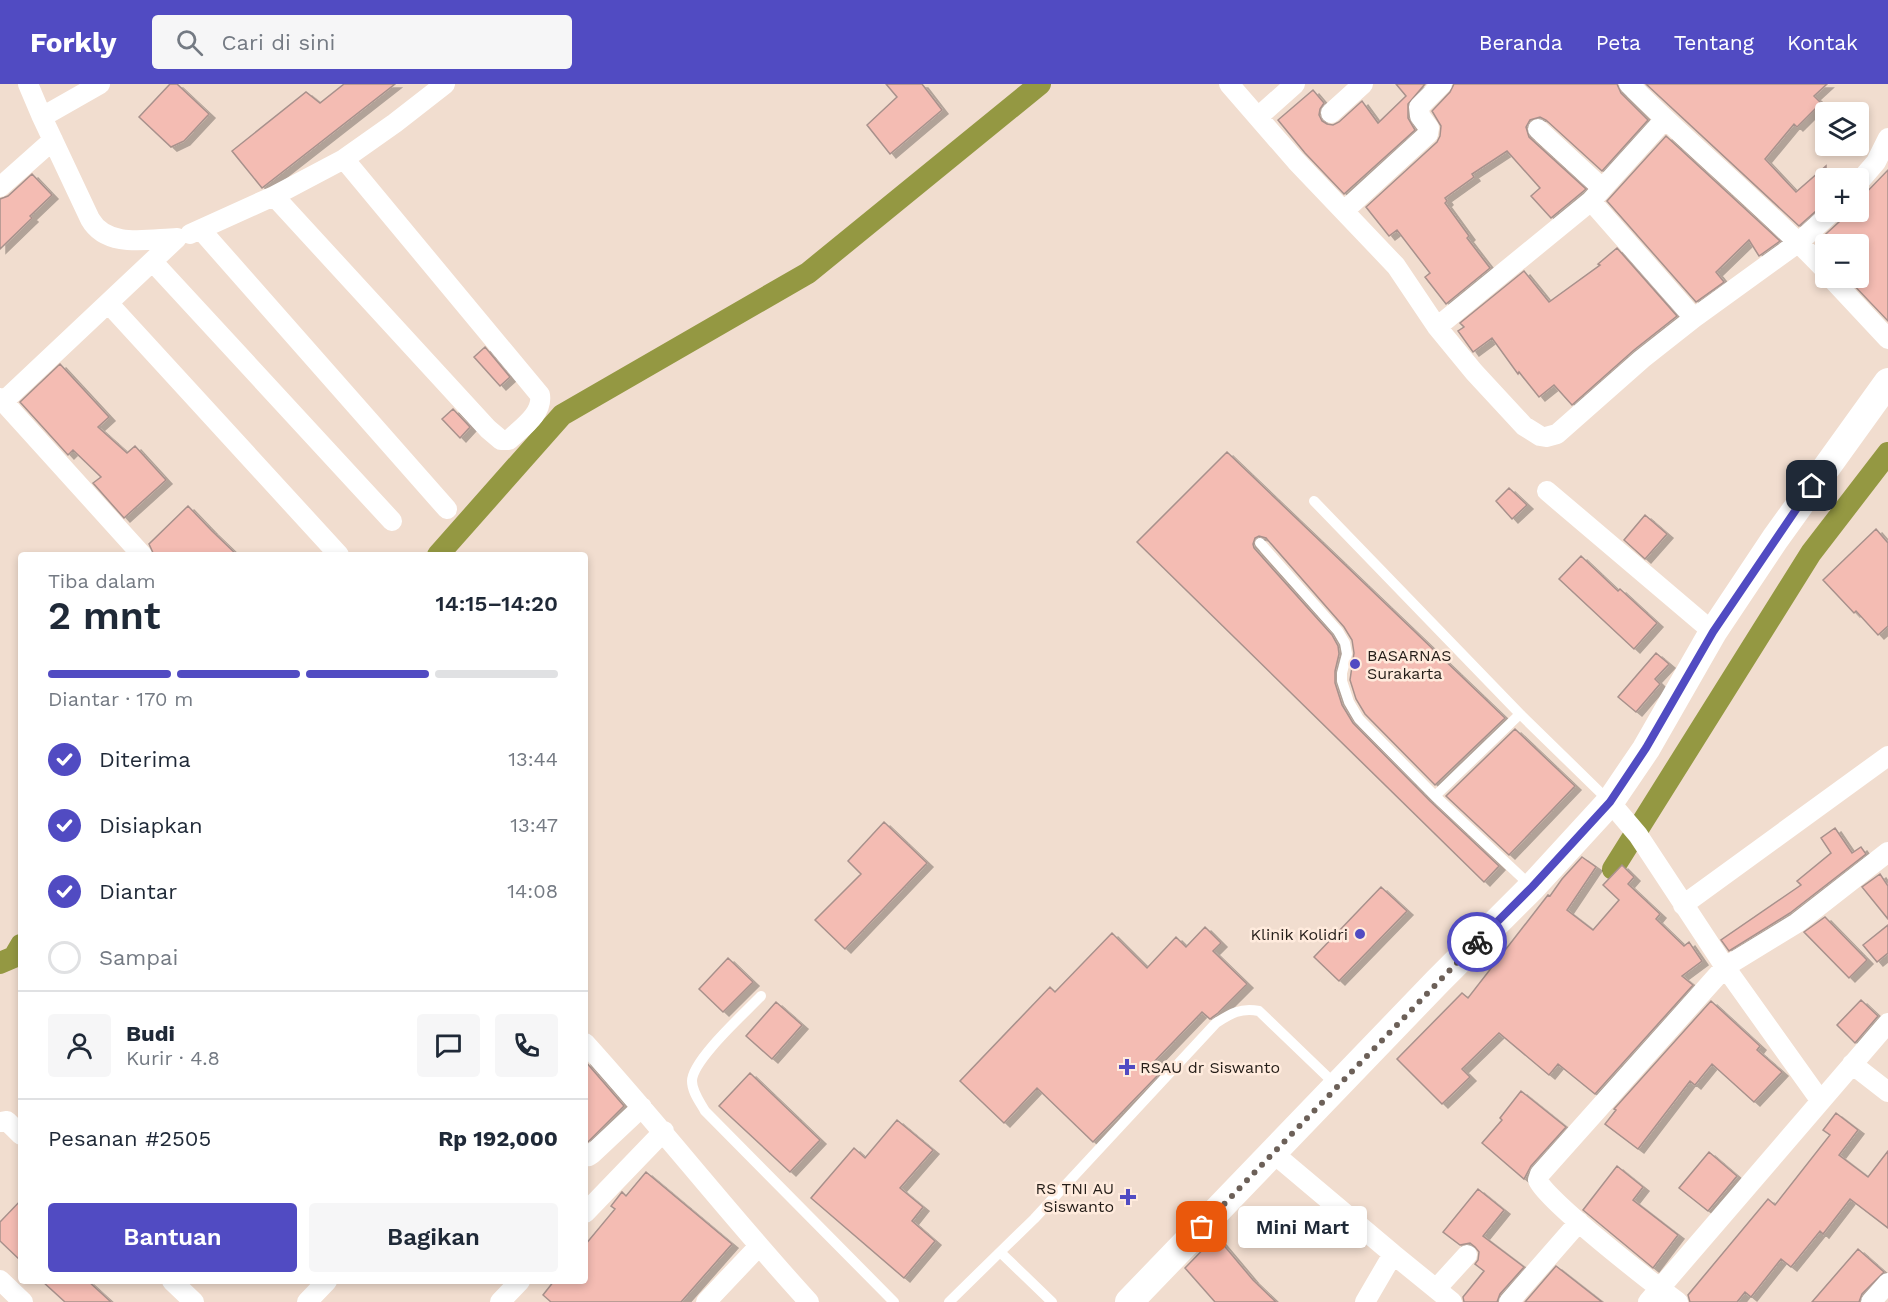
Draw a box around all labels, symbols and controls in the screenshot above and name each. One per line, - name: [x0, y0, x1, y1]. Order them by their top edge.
- search box: [152, 15, 572, 69]
- text: Forkly: [30, 26, 116, 59]
- icon: search: [173, 26, 206, 59]
- text: Cari di sini: [221, 30, 335, 55]
- text: Beranda: [1479, 30, 1563, 55]
- text: Peta: [1596, 30, 1641, 55]
- text: Tentang: [1674, 30, 1754, 55]
- text: Kontak: [1787, 30, 1858, 55]
- map controls: [1815, 102, 1869, 288]
- button: layers: [1815, 102, 1869, 156]
- button: +: [1815, 168, 1869, 222]
- button: −: [1815, 234, 1869, 288]
- pin: [1786, 460, 1837, 511]
- icon: home: [1795, 469, 1828, 502]
- text: Tiba dalam: [48, 569, 156, 593]
- text: 14:15–14:20: [436, 591, 558, 616]
- text: 2 mnt: [48, 593, 161, 638]
- place label: BASARNAS Surakarta: [1367, 646, 1451, 683]
- marker: BASARNAS Surakarta: [1348, 657, 1362, 671]
- text: Diantar · 170 m: [48, 687, 193, 711]
- icon: check: [48, 743, 81, 776]
- text: Diterima: [99, 747, 191, 772]
- text: 13:44: [508, 747, 558, 771]
- icon: check: [48, 809, 81, 842]
- text: Disiapkan: [99, 813, 203, 838]
- text: 13:47: [510, 813, 558, 837]
- icon: check: [48, 875, 81, 908]
- text: Diantar: [99, 879, 177, 904]
- text: 14:08: [507, 879, 558, 903]
- courier: [1447, 912, 1507, 972]
- place label: Klinik Kolidri: [1251, 925, 1348, 944]
- icon: bike: [1461, 926, 1494, 959]
- marker: Klinik Kolidri: [1353, 927, 1367, 941]
- text: Sampai: [99, 945, 178, 970]
- button: person: [48, 1014, 111, 1077]
- button: chat: [417, 1014, 480, 1077]
- button: phone: [495, 1014, 558, 1077]
- text: Budi: [126, 1021, 175, 1046]
- text: Kurir · 4.8: [126, 1046, 220, 1070]
- marker: RSAU dr Siswanto: [1118, 1058, 1136, 1076]
- place label: RSAU dr Siswanto: [1140, 1058, 1280, 1077]
- text: Pesanan #2505: [48, 1126, 211, 1151]
- text: Rp 192,000: [438, 1126, 558, 1151]
- place label: RS TNI AU Siswanto: [1036, 1179, 1114, 1216]
- marker: RS TNI AU Siswanto: [1119, 1188, 1137, 1206]
- pin: [1176, 1201, 1227, 1252]
- button: Bantuan: [48, 1203, 297, 1272]
- button: Bagikan: [309, 1203, 558, 1272]
- callout: Mini Mart: [1238, 1206, 1367, 1248]
- icon: bag: [1185, 1210, 1218, 1243]
- text: Mini Mart: [1256, 1215, 1349, 1239]

